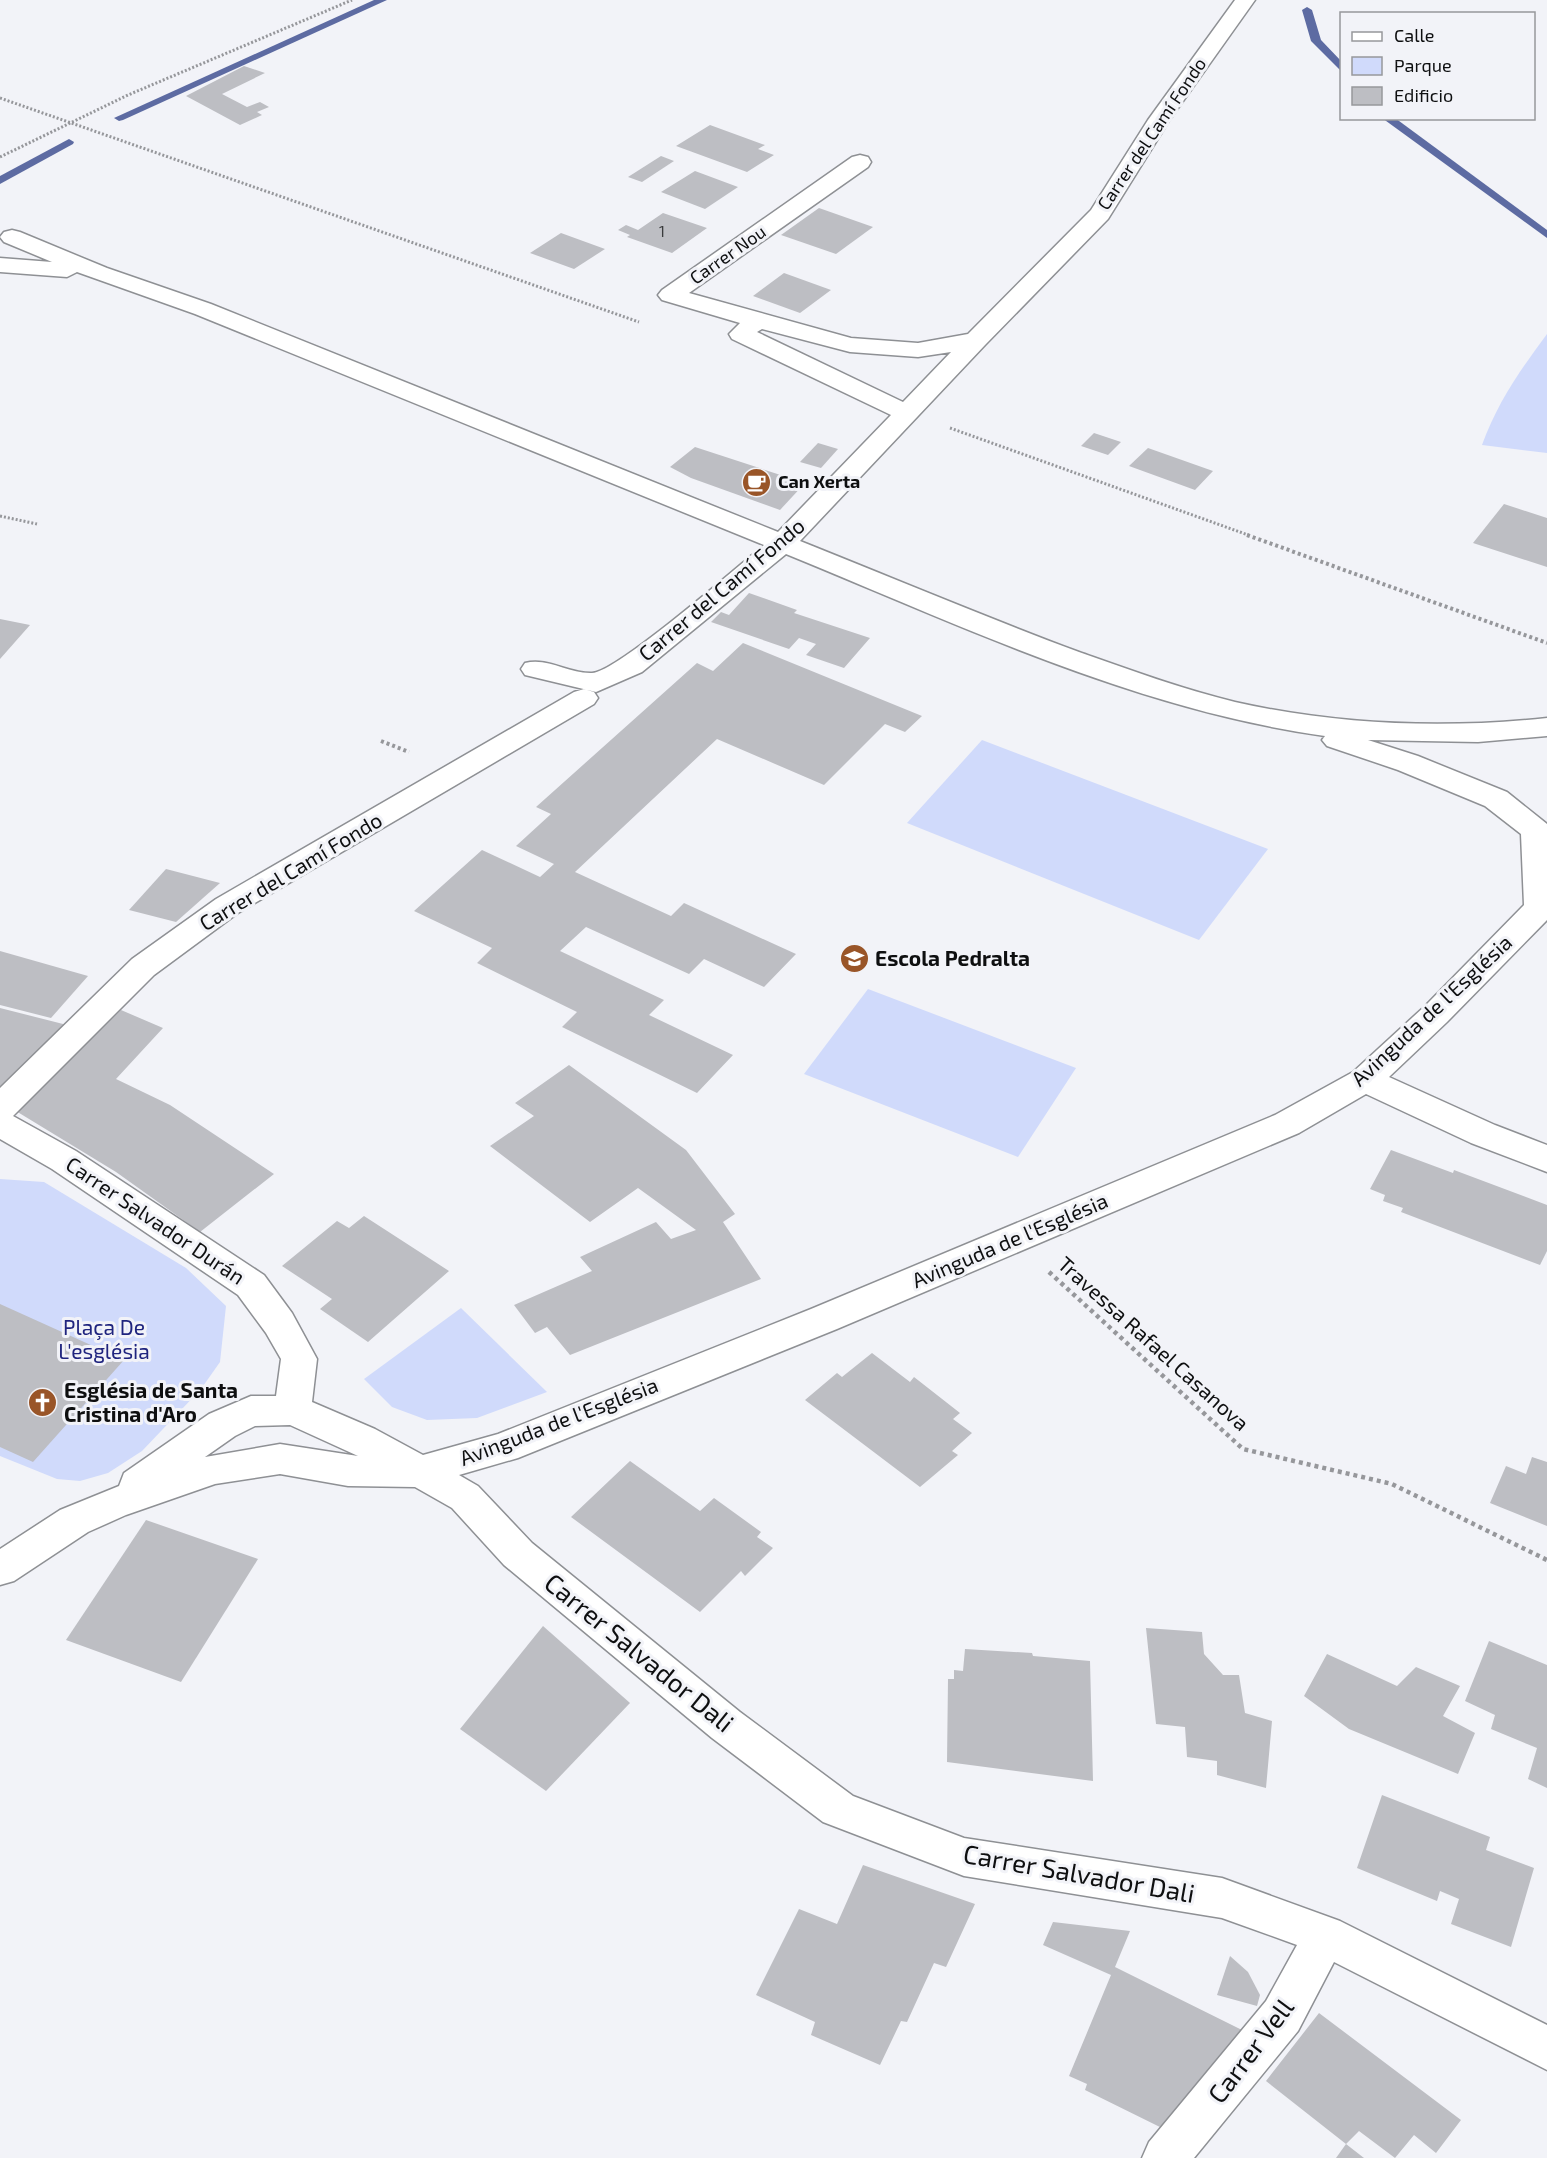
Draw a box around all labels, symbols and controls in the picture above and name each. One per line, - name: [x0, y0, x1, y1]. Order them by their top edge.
- legend: [1340, 12, 1535, 120]
- text: Calle: [1394, 24, 1435, 46]
- street label: Carrer del Camí Fondo: [1092, 53, 1210, 214]
- text: Parque: [1394, 54, 1452, 76]
- text: Edificio: [1394, 84, 1453, 106]
- street label: Carrer Nou: [685, 220, 770, 288]
- house number: 1: [659, 222, 665, 240]
- cafe icon: Can Xerta: [741, 466, 773, 498]
- place label: Can Xerta: [778, 470, 860, 492]
- street label: Carrer del Camí Fondo: [633, 512, 809, 665]
- street label: Carrer del Camí Fondo: [194, 806, 386, 935]
- street label: Avinguda de l'Església: [1346, 929, 1516, 1091]
- school or university icon: Escola Pedralta: [838, 943, 870, 975]
- place label: Escola Pedralta: [875, 945, 1030, 970]
- street label: Carrer Salvador Durán: [62, 1151, 250, 1289]
- street label: Avinguda de l'Església: [908, 1187, 1111, 1292]
- street label: Travessa Rafael Casanova: [1054, 1251, 1255, 1435]
- park label: Plaça De L'església: [58, 1314, 150, 1363]
- street label: Avinguda de l'Església: [456, 1371, 661, 1470]
- place label: Església de Santa Cristina d'Aro: [64, 1377, 238, 1426]
- church icon: Església de Santa Cristina d'Aro: [27, 1387, 59, 1419]
- street label: Carrer Salvador Dali: [539, 1566, 741, 1738]
- street label: Carrer Salvador Dali: [961, 1837, 1197, 1908]
- street label: Carrer Vell: [1200, 1991, 1299, 2108]

